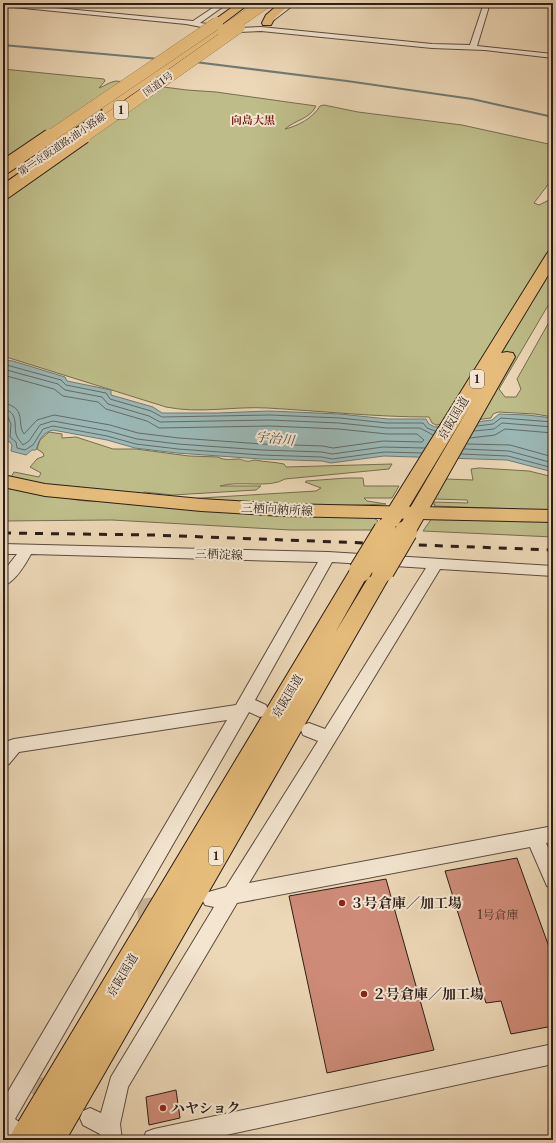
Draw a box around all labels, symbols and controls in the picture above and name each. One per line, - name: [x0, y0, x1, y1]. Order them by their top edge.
- street label: 国道1号: [140, 69, 176, 99]
- road number: 1: [114, 101, 128, 119]
- street label: 第二京阪道路;油小路線: [16, 110, 108, 178]
- district label: 向島大黒: [231, 113, 275, 127]
- road number: 1: [470, 370, 484, 388]
- street label: 京阪国道: [434, 394, 472, 442]
- water label: 宇治川: [255, 428, 297, 448]
- street label: 三栖向納所線: [241, 500, 313, 518]
- street label: 三栖淀線: [195, 546, 243, 562]
- street label: 京阪国道: [268, 672, 306, 720]
- road number: 1: [209, 847, 223, 865]
- place label: ３号倉庫／加工場: [350, 894, 462, 912]
- marker: ３号倉庫／加工場: [337, 898, 347, 908]
- house number: 1号倉庫: [477, 907, 519, 922]
- street label: 京阪国道: [103, 951, 141, 999]
- place label: ２号倉庫／加工場: [372, 985, 484, 1003]
- marker: ２号倉庫／加工場: [359, 989, 369, 999]
- place label: ハヤショク: [171, 1099, 241, 1117]
- marker: ハヤショク: [158, 1103, 168, 1113]

